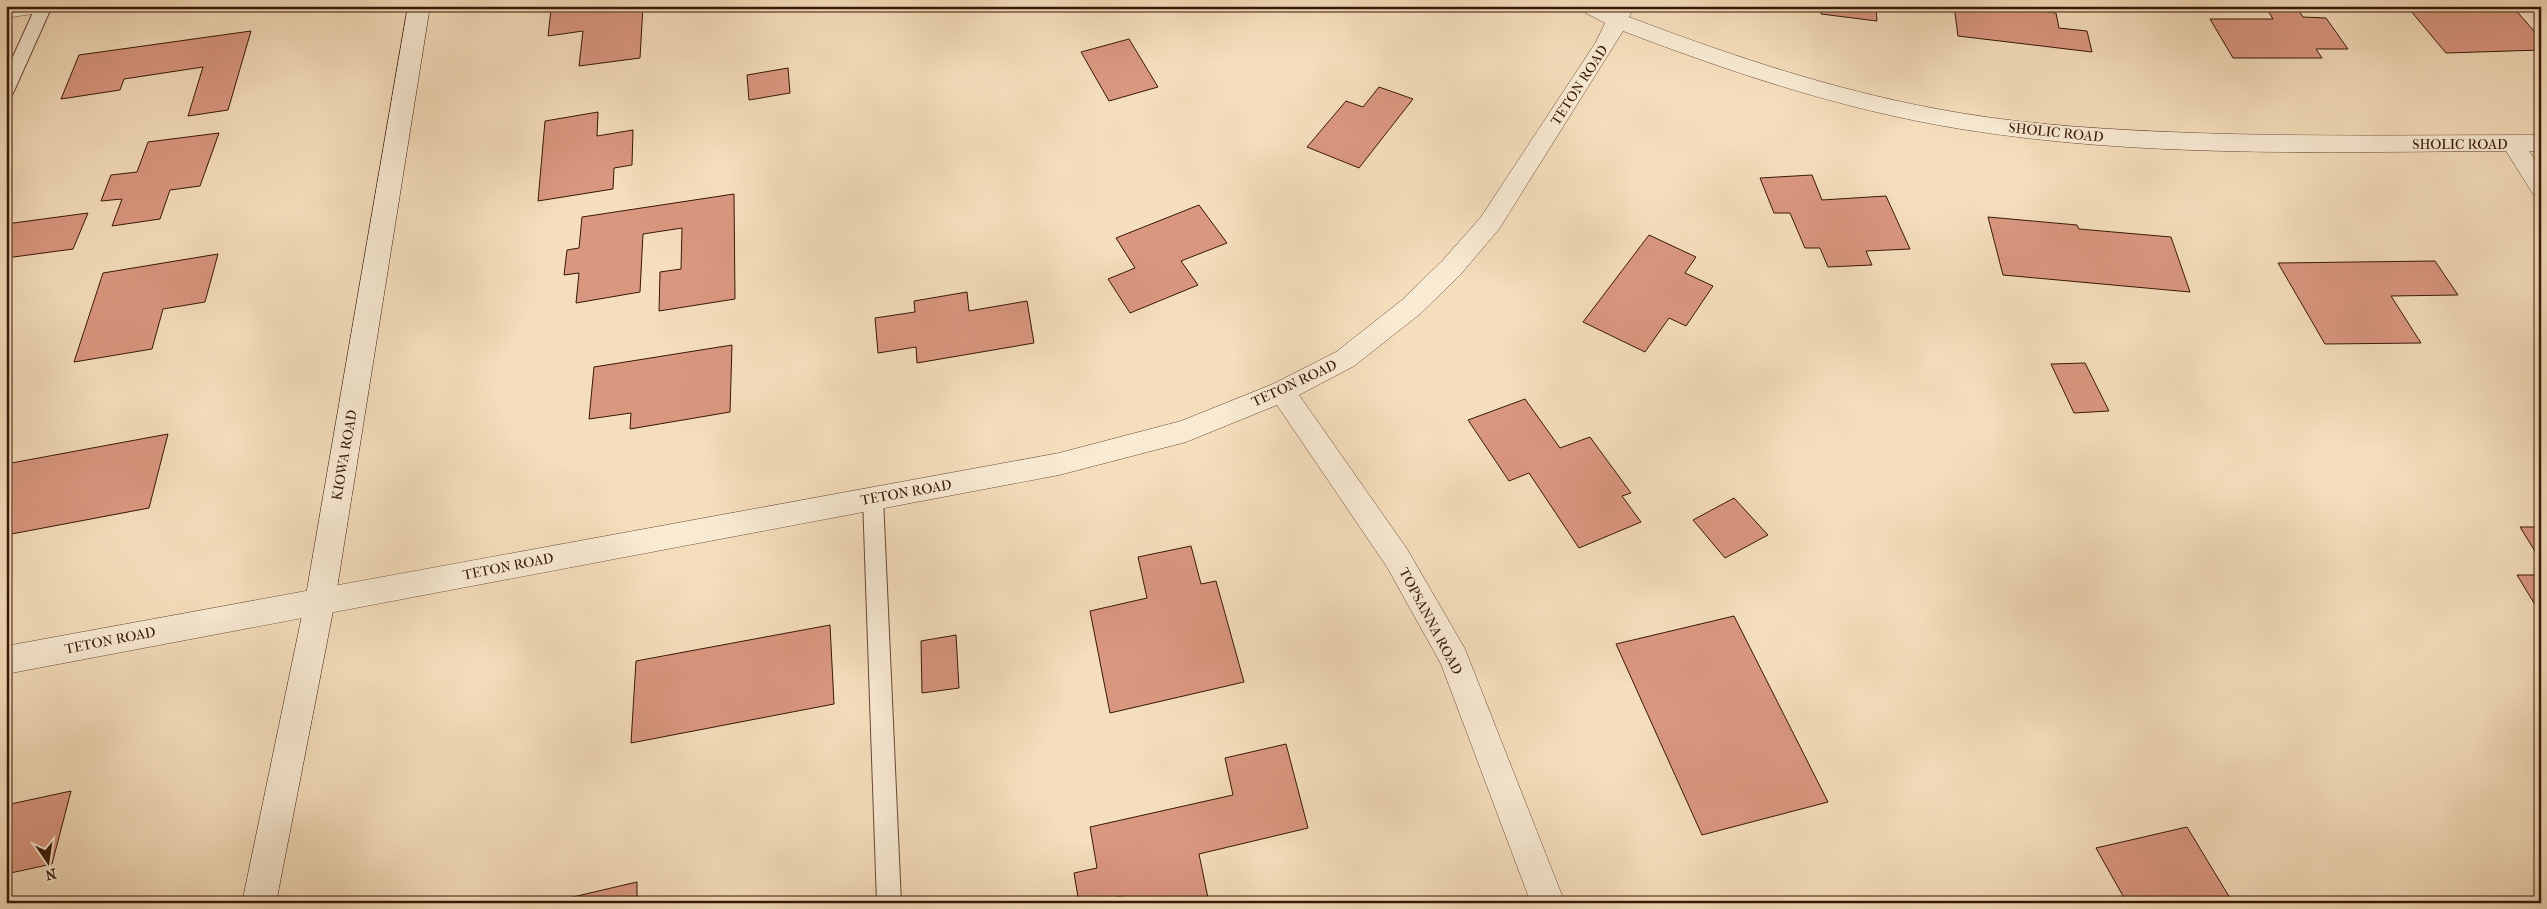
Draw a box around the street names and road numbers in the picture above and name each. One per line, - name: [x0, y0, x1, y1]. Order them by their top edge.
- street label: TETON ROAD: [1547, 42, 1612, 129]
- street label: SHOLIC ROAD: [2008, 119, 2105, 146]
- street label: SHOLIC ROAD: [2412, 136, 2508, 153]
- street label: TETON ROAD: [1249, 356, 1340, 411]
- street label: KIOWA ROAD: [328, 408, 361, 502]
- street label: TETON ROAD: [859, 476, 953, 509]
- street label: TETON ROAD: [461, 549, 555, 584]
- street label: TOPSANNA ROAD: [1395, 565, 1466, 678]
- street label: TETON ROAD: [63, 623, 157, 658]

